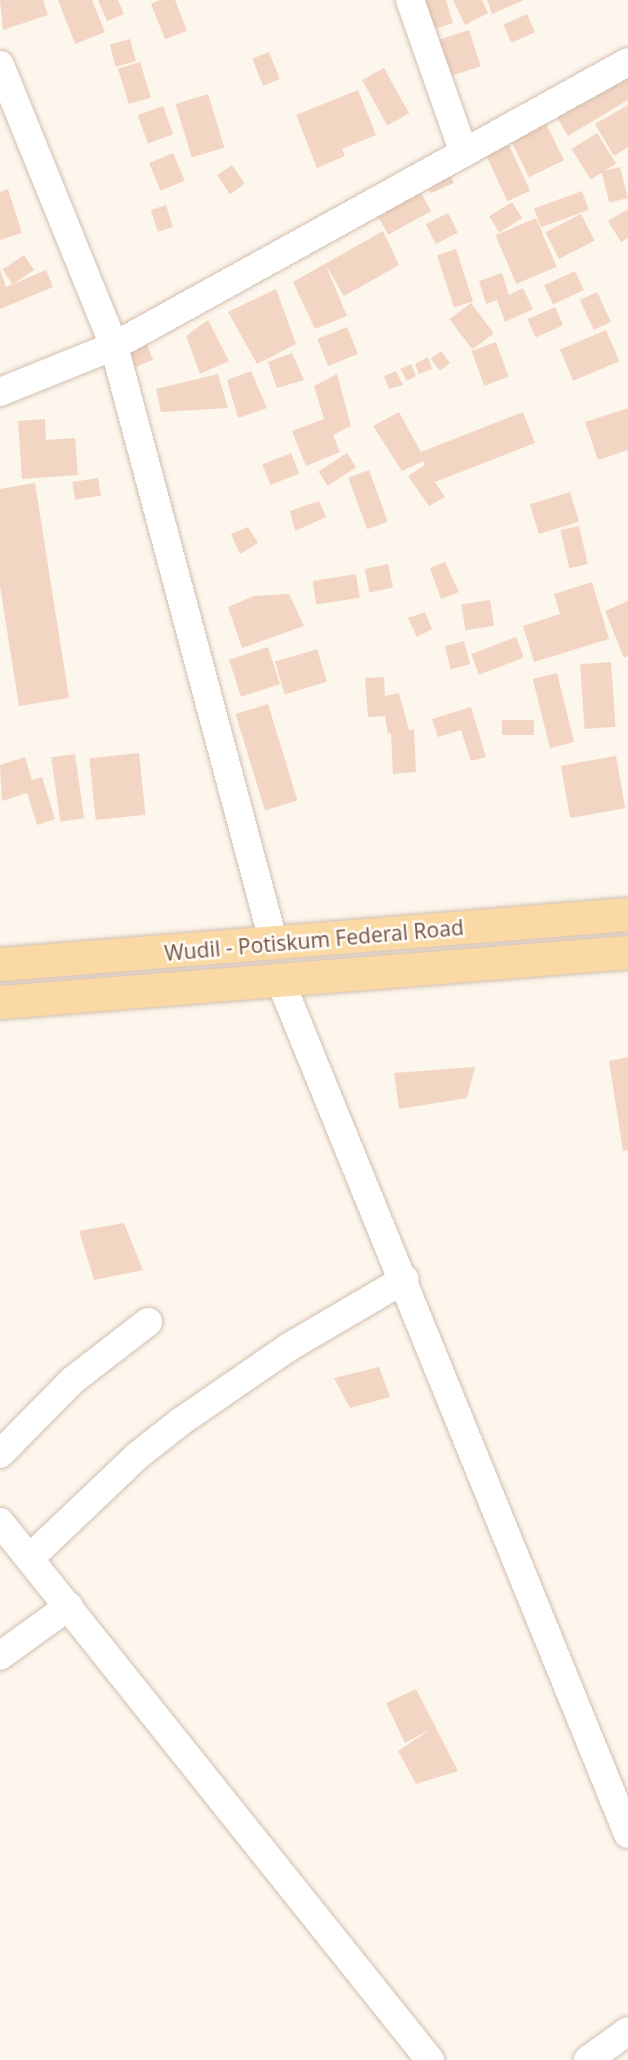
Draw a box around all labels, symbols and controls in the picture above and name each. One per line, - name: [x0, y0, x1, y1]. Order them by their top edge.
- street label: Wudil - Potiskum Federal Road: [163, 914, 465, 966]

